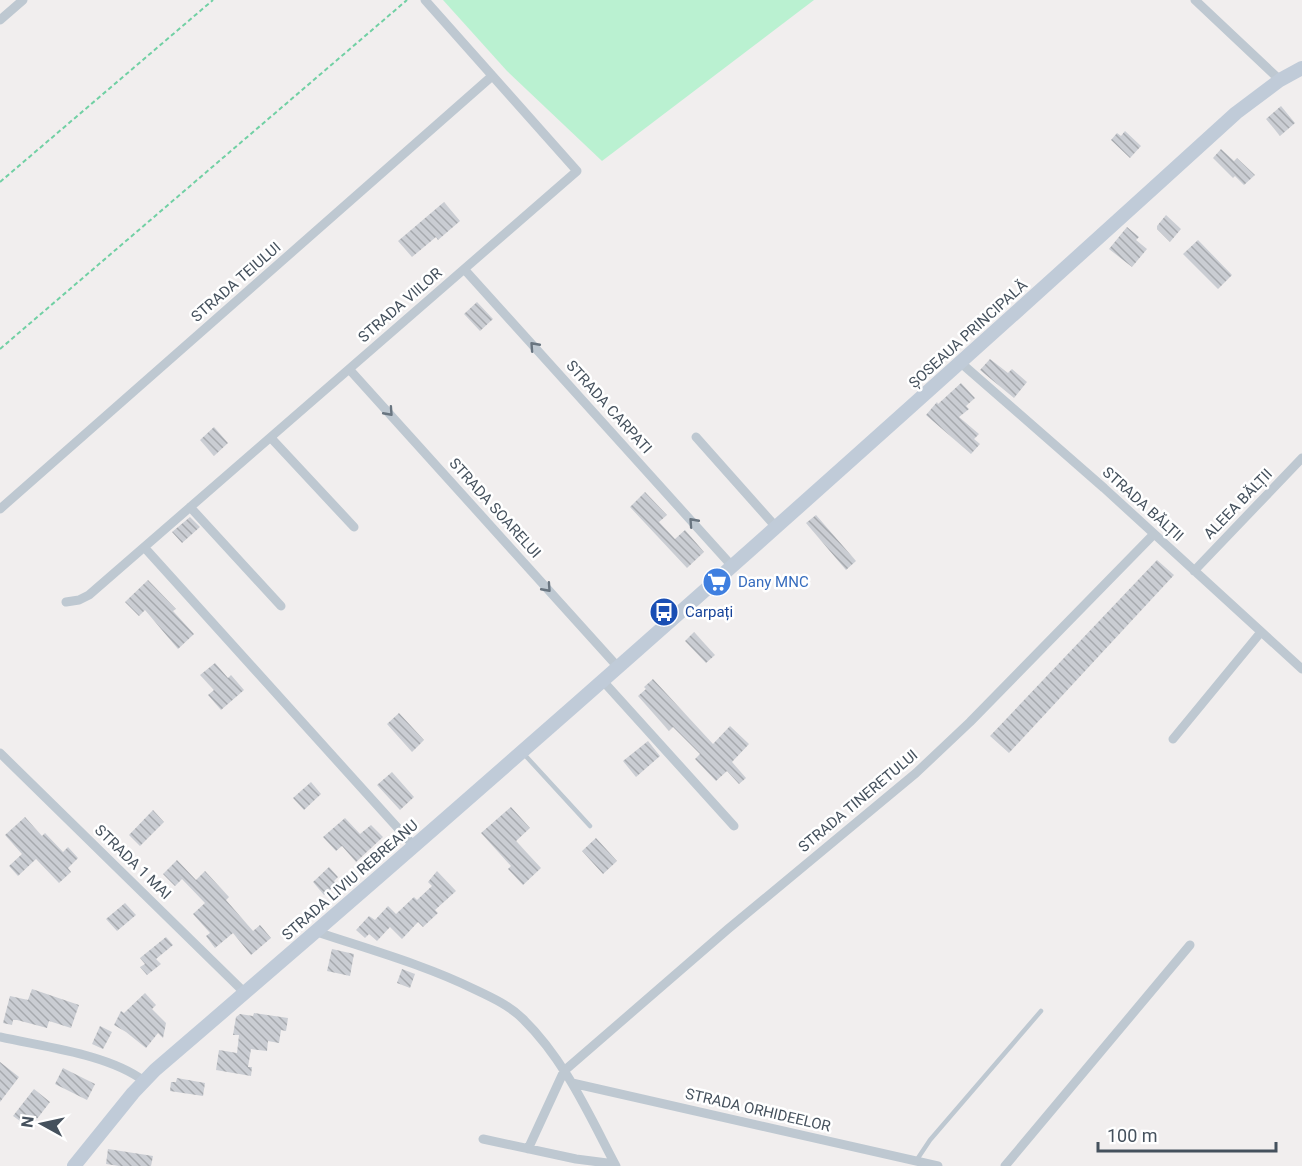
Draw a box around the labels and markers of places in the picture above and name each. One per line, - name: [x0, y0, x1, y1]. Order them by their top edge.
- supermarket icon: Dany MNC: [701, 566, 733, 598]
- place label: Dany MNC: [738, 573, 809, 591]
- bus stop icon: Carpați: [648, 596, 680, 628]
- place label: Carpați: [685, 603, 733, 621]

